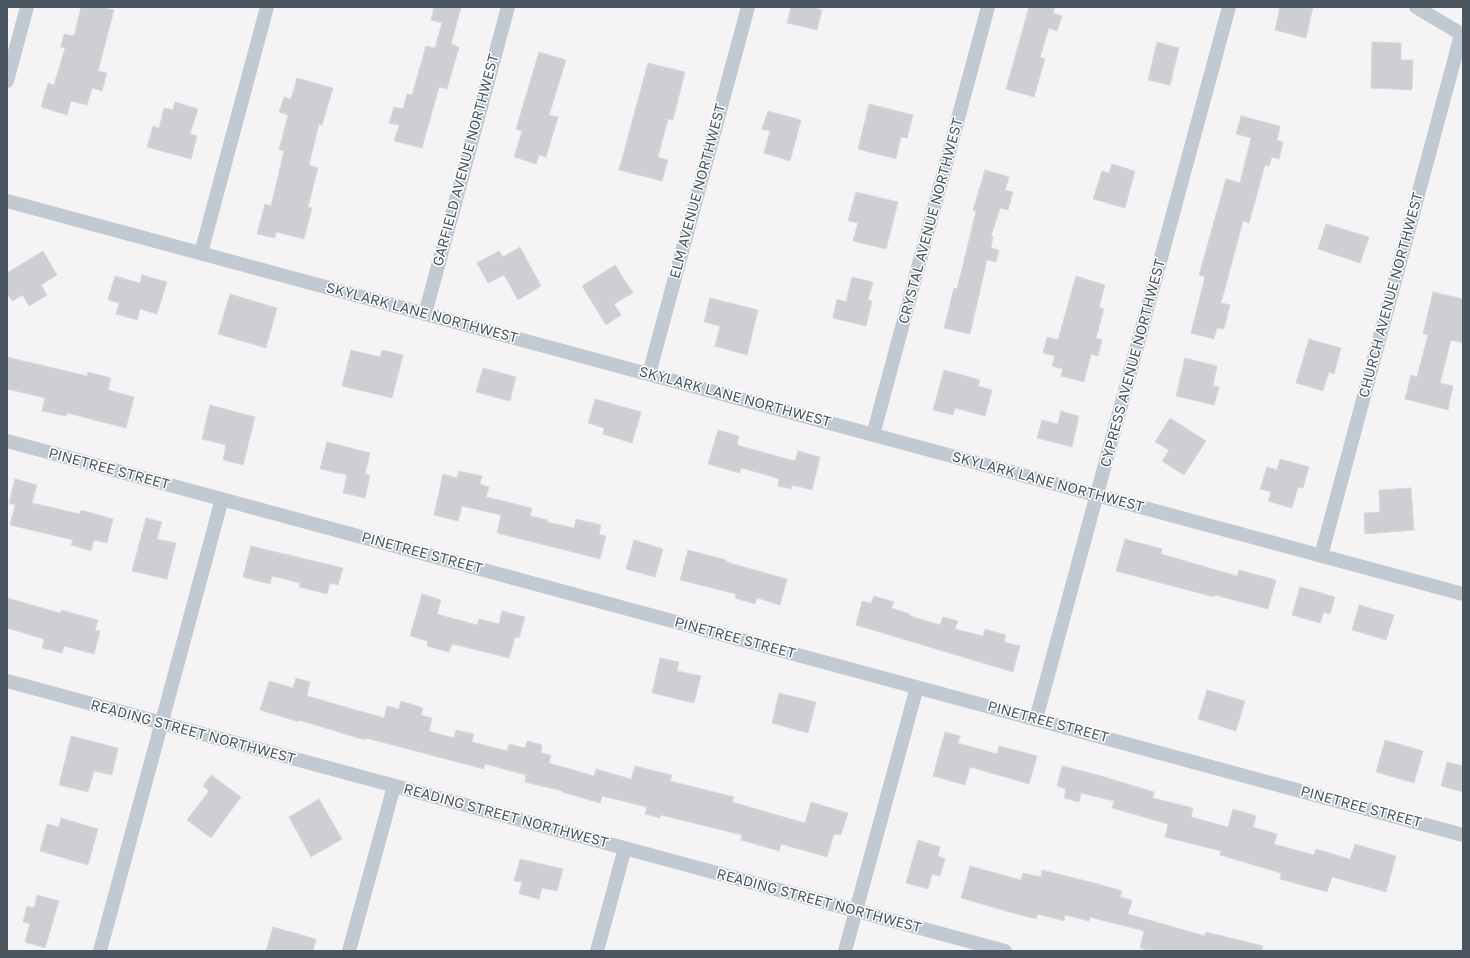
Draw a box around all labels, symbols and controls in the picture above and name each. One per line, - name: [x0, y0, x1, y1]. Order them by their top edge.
- street label: GARFIELD AVENUE NORTHWEST: [430, 52, 502, 268]
- street label: ELM AVENUE NORTHWEST: [667, 102, 729, 280]
- street label: CRYSTAL AVENUE NORTHWEST: [895, 116, 967, 326]
- street label: CHURCH AVENUE NORTHWEST: [1355, 191, 1427, 399]
- street label: CYPRESS AVENUE NORTHWEST: [1097, 257, 1169, 469]
- street label: SKYLARK LANE NORTHWEST: [324, 279, 520, 347]
- street label: SKYLARK LANE NORTHWEST: [637, 363, 833, 431]
- street label: PINETREE STREET: [47, 445, 171, 493]
- street label: SKYLARK LANE NORTHWEST: [950, 448, 1146, 516]
- street label: PINETREE STREET: [360, 529, 484, 577]
- street label: PINETREE STREET: [673, 614, 797, 662]
- street label: READING STREET NORTHWEST: [89, 697, 297, 767]
- street label: PINETREE STREET: [986, 698, 1110, 746]
- street label: READING STREET NORTHWEST: [402, 781, 610, 851]
- street label: PINETREE STREET: [1299, 783, 1423, 831]
- street label: READING STREET NORTHWEST: [715, 866, 923, 936]

